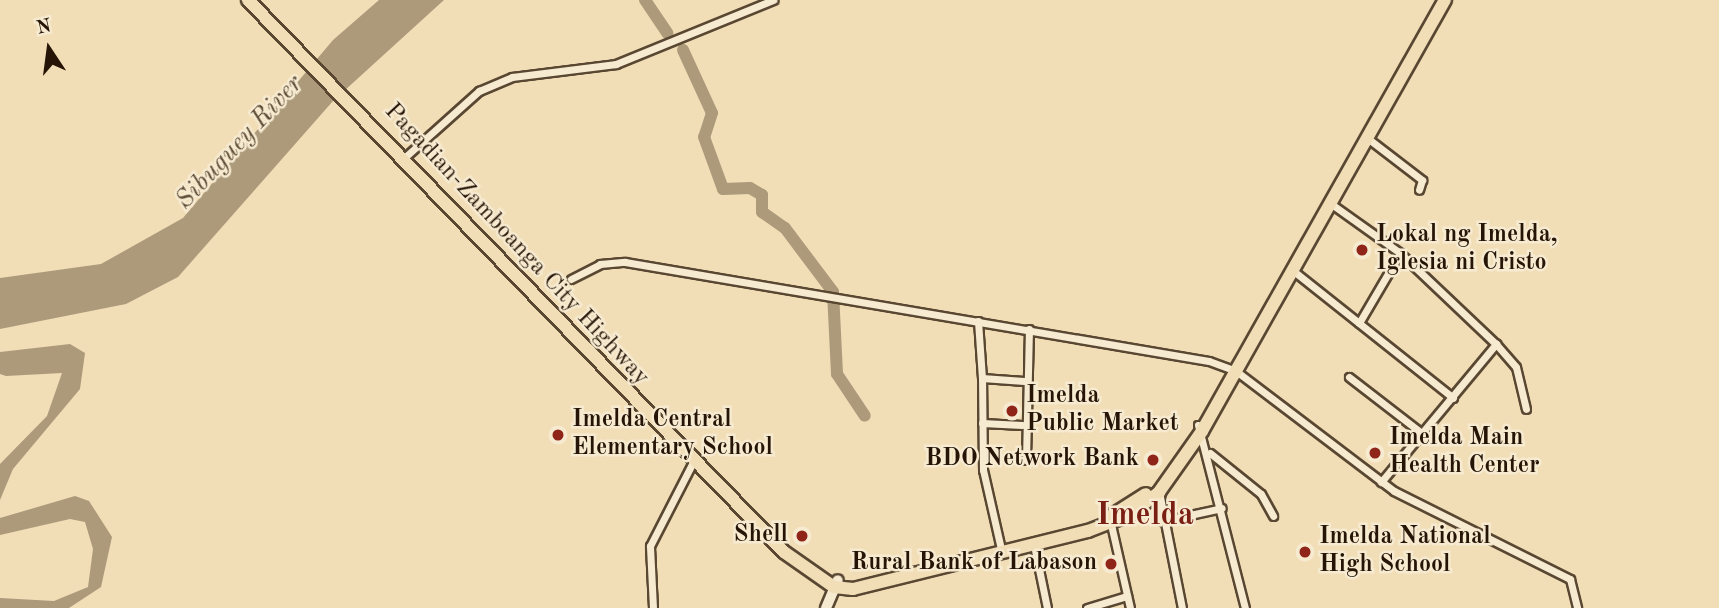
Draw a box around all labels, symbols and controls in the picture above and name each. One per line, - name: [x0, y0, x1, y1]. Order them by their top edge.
- north arrow: [14, 14, 84, 84]
- text: N: [35, 17, 53, 39]
- water label: Sibuguey River: [170, 69, 310, 217]
- street label: Pagadian-Zamboanga City Highway: [377, 98, 655, 392]
- place label: Lokal ng Imelda, Iglesia ni Cristo: [1376, 222, 1558, 278]
- marker: Lokal ng Imelda, Iglesia ni Cristo: [1354, 242, 1370, 258]
- place label: Imelda Public Market: [1026, 383, 1179, 439]
- marker: Imelda Public Market: [1004, 403, 1020, 419]
- place label: Imelda Central Elementary School: [572, 407, 773, 463]
- place label: Imelda Main Health Center: [1389, 425, 1540, 481]
- marker: Imelda Central Elementary School: [550, 427, 566, 443]
- marker: Imelda Main Health Center: [1367, 445, 1383, 461]
- place label: BDO Network Bank: [925, 446, 1139, 474]
- marker: BDO Network Bank: [1145, 452, 1161, 468]
- district label: Imelda: [1096, 497, 1194, 535]
- place label: Shell: [734, 522, 788, 550]
- place label: Imelda National High School: [1319, 524, 1491, 580]
- marker: Shell: [794, 528, 810, 544]
- marker: Imelda National High School: [1297, 544, 1313, 560]
- place label: Rural Bank of Labason: [851, 550, 1097, 578]
- marker: Rural Bank of Labason: [1103, 556, 1119, 572]

